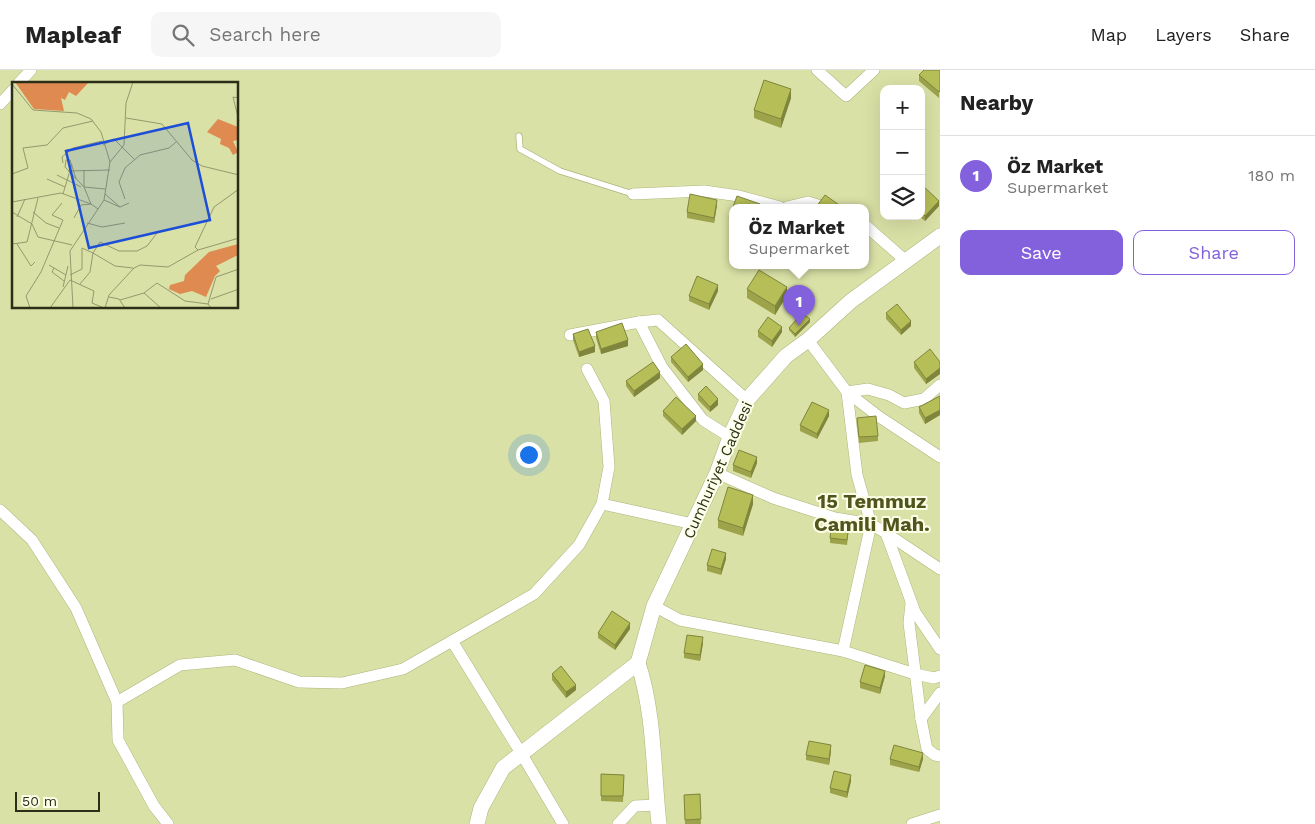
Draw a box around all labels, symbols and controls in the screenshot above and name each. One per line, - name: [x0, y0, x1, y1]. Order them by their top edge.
- search box: [151, 12, 501, 57]
- text: Mapleaf: [25, 21, 121, 49]
- icon: search: [169, 21, 197, 49]
- text: Search here: [209, 23, 321, 46]
- text: Map: [1090, 24, 1127, 45]
- text: Layers: [1155, 24, 1212, 45]
- text: Share: [1240, 24, 1290, 45]
- inset map: [12, 82, 239, 309]
- map controls: [880, 85, 925, 220]
- button: +: [880, 85, 925, 130]
- text: Nearby: [960, 90, 1033, 115]
- button: −: [880, 130, 925, 175]
- text: Öz Market: [1007, 155, 1103, 178]
- text: 1: [973, 166, 979, 185]
- text: 180 m: [1248, 166, 1295, 185]
- button: layers: [880, 175, 925, 220]
- text: Supermarket: [1007, 178, 1108, 197]
- popup: [729, 204, 869, 269]
- text: Öz Market: [748, 216, 845, 239]
- button: Save: [960, 230, 1123, 275]
- button: Share: [1133, 230, 1295, 275]
- text: Supermarket: [748, 239, 850, 258]
- pin: 1: [783, 285, 815, 326]
- street label: Cumhuriyet Caddesi: [680, 399, 756, 541]
- your location: [516, 442, 542, 468]
- district label: 15 Temmuz Camili Mah.: [814, 489, 930, 536]
- scale bar: [15, 789, 100, 812]
- text: 50 m: [22, 793, 57, 809]

